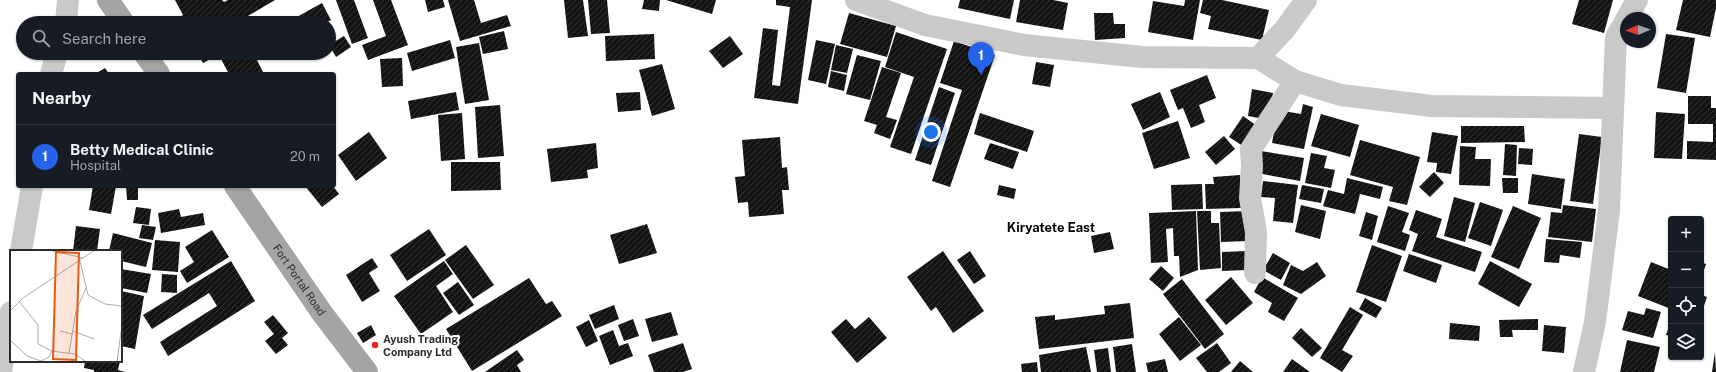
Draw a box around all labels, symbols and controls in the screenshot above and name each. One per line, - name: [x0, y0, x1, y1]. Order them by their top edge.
- north arrow: [1620, 12, 1656, 48]
- search box: [16, 16, 336, 60]
- icon: search: [30, 27, 52, 49]
- text: Search here: [62, 30, 146, 47]
- pin: 1: [968, 42, 994, 75]
- text: Nearby: [32, 88, 91, 108]
- your location: [921, 122, 941, 142]
- text: Betty Medical Clinic: [70, 141, 214, 158]
- text: 1: [42, 149, 48, 164]
- text: 20 m: [290, 149, 320, 164]
- text: Hospital: [70, 158, 121, 173]
- map controls: [1668, 216, 1704, 360]
- button: +: [1668, 216, 1704, 252]
- district label: Kiryatete East: [1007, 220, 1095, 235]
- street label: Fort Portal Road: [271, 242, 328, 318]
- inset map: [10, 250, 122, 362]
- button: −: [1668, 252, 1704, 288]
- button: locate: [1668, 288, 1704, 324]
- button: layers: [1668, 324, 1704, 360]
- place label: Ayush Trading Company Ltd: [383, 333, 458, 358]
- marker: Ayush Trading Company Ltd: [370, 340, 380, 350]

